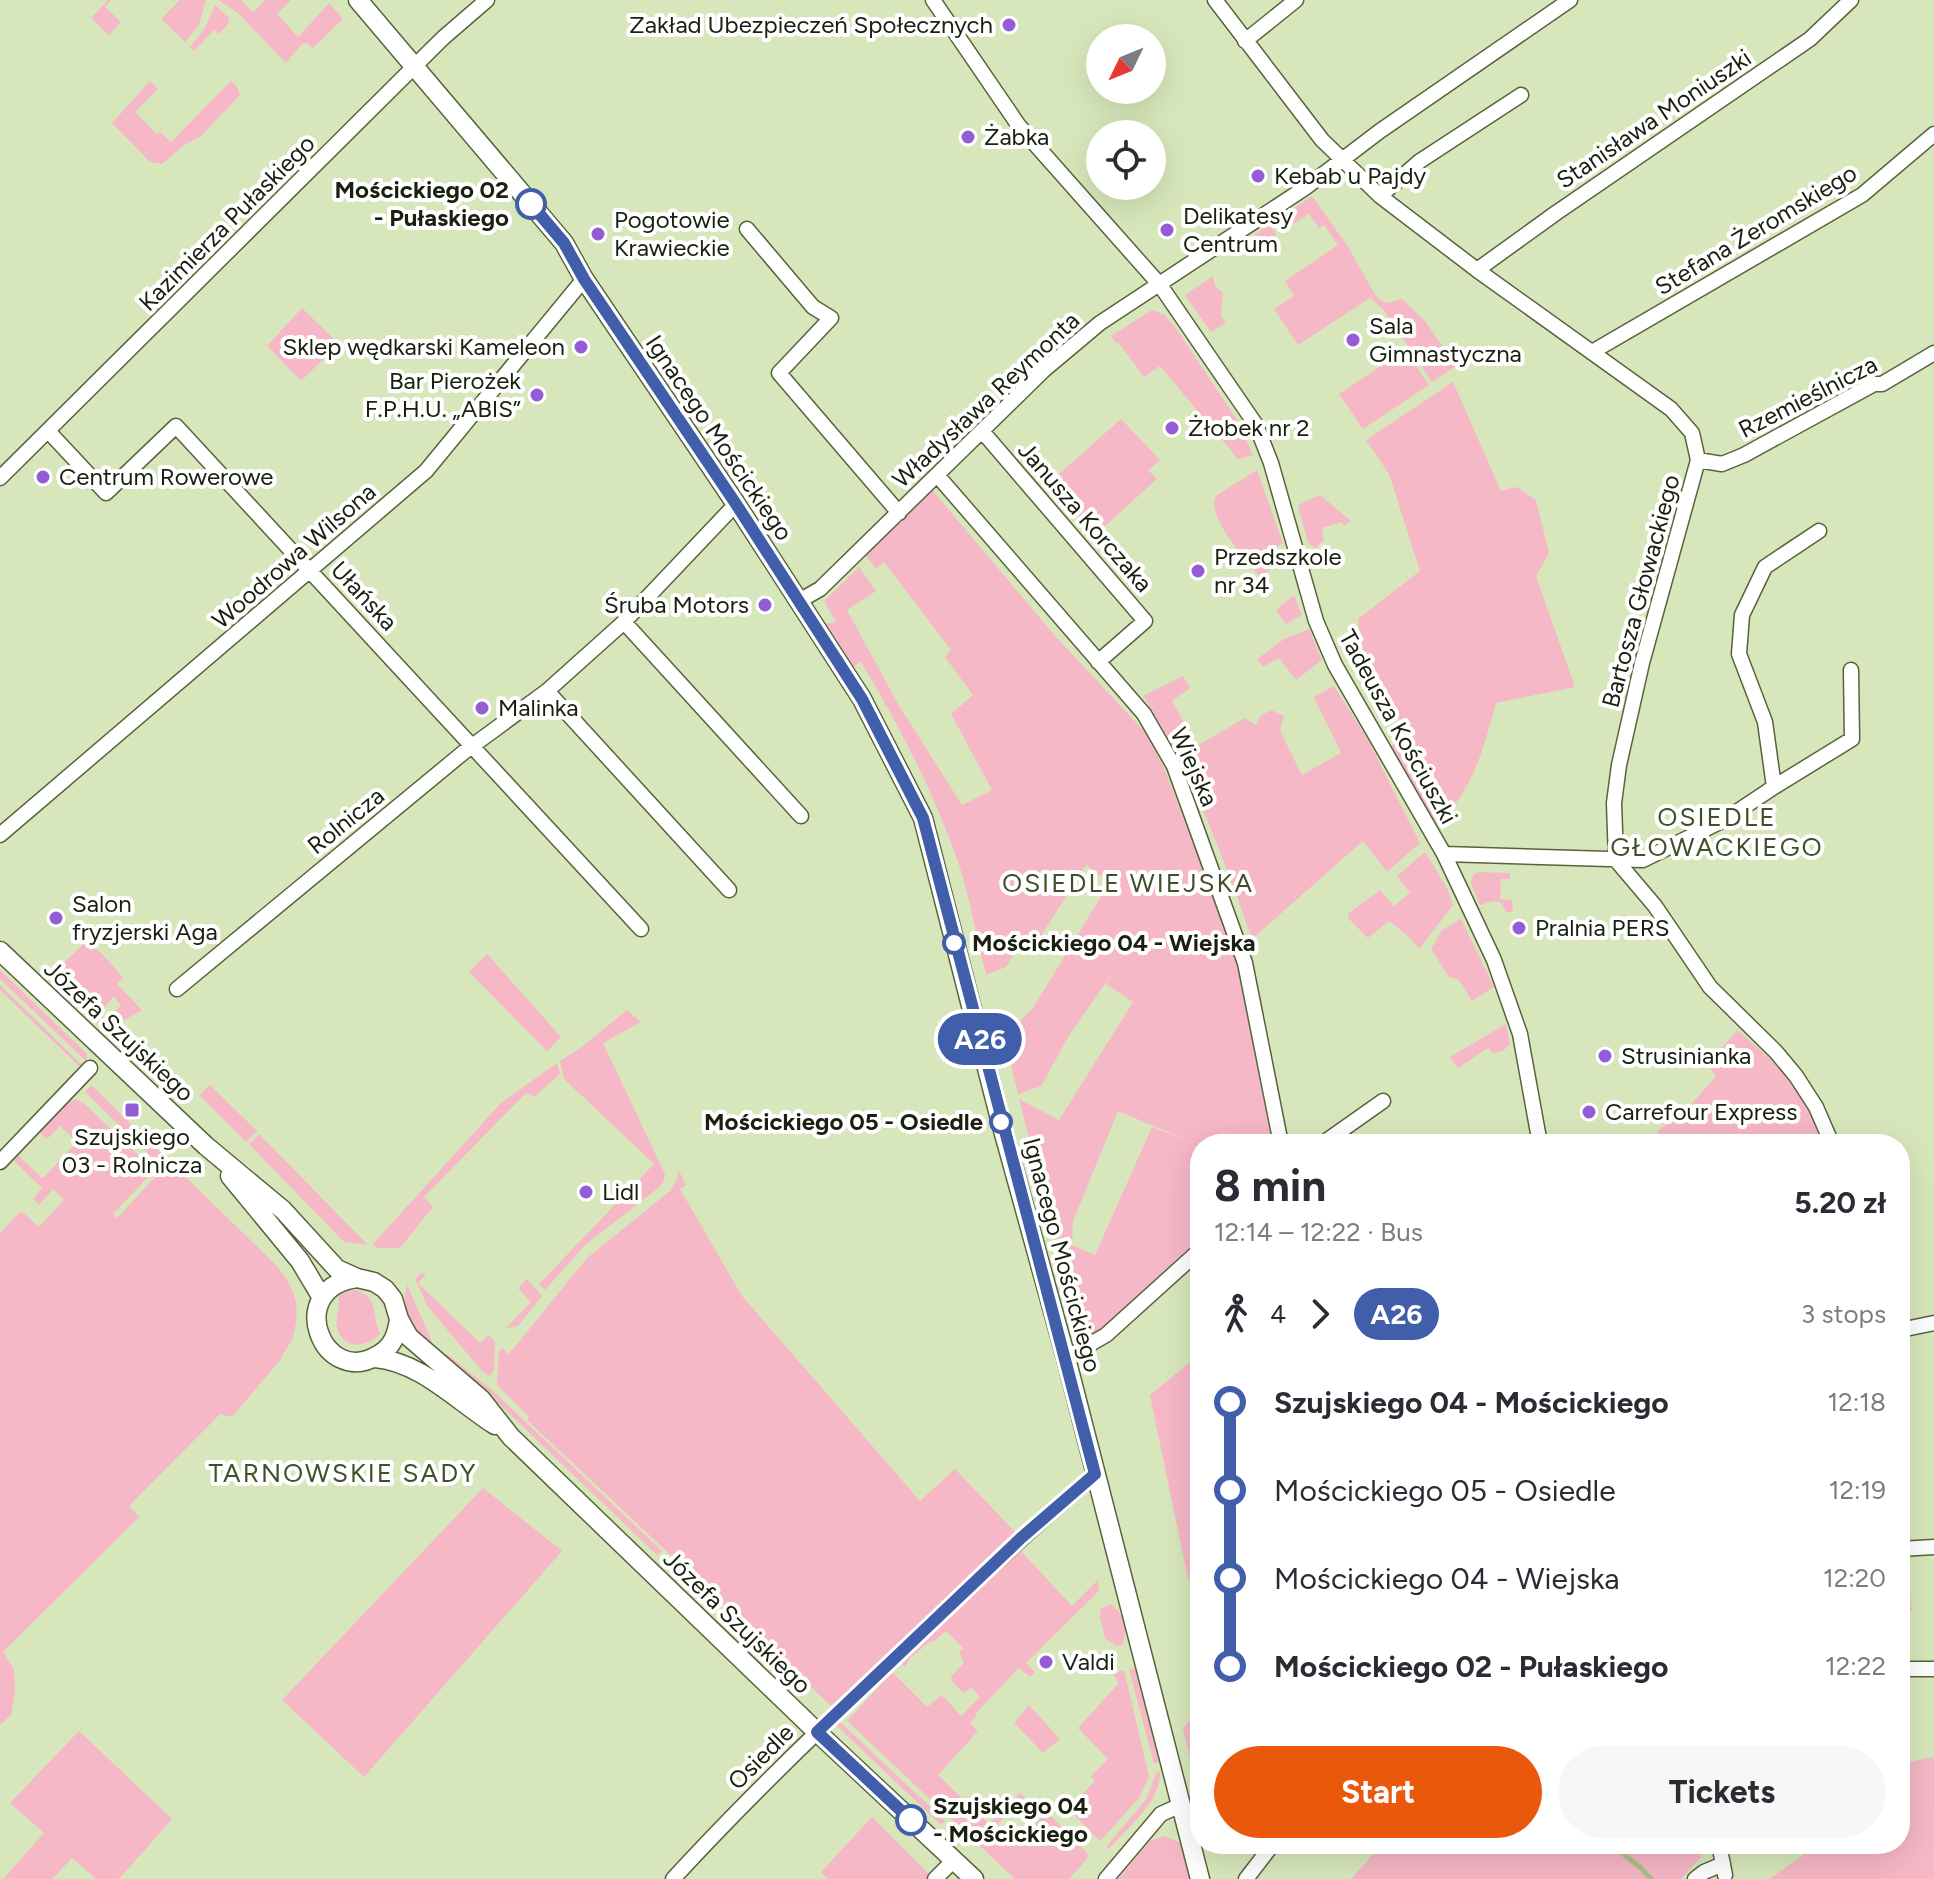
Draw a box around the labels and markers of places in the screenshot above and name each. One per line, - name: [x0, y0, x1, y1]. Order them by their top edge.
- place label: Zakład Ubezpieczeń Społecznych: [629, 10, 993, 39]
- marker: Zakład Ubezpieczeń Społecznych: [1000, 16, 1018, 34]
- place label: Żabka: [984, 122, 1049, 151]
- marker: Żabka: [959, 128, 977, 146]
- place label: Kebab u Pajdy: [1274, 161, 1427, 190]
- marker: Kebab u Pajdy: [1249, 167, 1267, 185]
- place label: Mościckiego 02 - Pułaskiego: [334, 175, 509, 232]
- marker: Mościckiego 02 - Pułaskiego: [516, 189, 546, 219]
- place label: Delikatesy Centrum: [1183, 201, 1293, 258]
- place label: Pogotowie Krawieckie: [614, 205, 730, 262]
- marker: Delikatesy Centrum: [1158, 221, 1176, 239]
- marker: Pogotowie Krawieckie: [589, 225, 607, 243]
- place label: Sala Gimnastyczna: [1369, 311, 1522, 368]
- marker: Sala Gimnastyczna: [1344, 331, 1362, 349]
- place label: Sklep wędkarski Kameleon: [282, 332, 565, 361]
- marker: Sklep wędkarski Kameleon: [572, 338, 590, 356]
- place label: Bar Pierożek F.P.H.U. „ABIS”: [365, 366, 521, 423]
- marker: Bar Pierożek F.P.H.U. „ABIS”: [528, 386, 546, 404]
- place label: Żłobek nr 2: [1188, 413, 1310, 442]
- marker: Żłobek nr 2: [1163, 419, 1181, 437]
- place label: Centrum Rowerowe: [59, 462, 273, 491]
- marker: Centrum Rowerowe: [34, 468, 52, 486]
- place label: Przedszkole nr 34: [1214, 542, 1342, 599]
- marker: Przedszkole nr 34: [1189, 562, 1207, 580]
- place label: Śruba Motors: [604, 590, 749, 619]
- marker: Śruba Motors: [756, 596, 774, 614]
- place label: Malinka: [498, 693, 578, 722]
- marker: Malinka: [473, 699, 491, 717]
- place label: Salon fryzjerski Aga: [72, 889, 218, 946]
- marker: Salon fryzjerski Aga: [47, 909, 65, 927]
- place label: Pralnia PERS: [1535, 913, 1669, 942]
- marker: Pralnia PERS: [1510, 919, 1528, 937]
- place label: Mościckiego 04 - Wiejska: [972, 928, 1256, 957]
- marker: Mościckiego 04 - Wiejska: [943, 932, 965, 954]
- place label: Strusinianka: [1621, 1041, 1751, 1070]
- marker: Strusinianka: [1596, 1047, 1614, 1065]
- place label: Carrefour Express: [1605, 1097, 1797, 1126]
- marker: Szujskiego 03 - Rolnicza: [123, 1101, 141, 1119]
- marker: Carrefour Express: [1580, 1103, 1598, 1121]
- place label: Mościckiego 05 - Osiedle: [704, 1107, 983, 1136]
- marker: Mościckiego 05 - Osiedle: [990, 1111, 1012, 1133]
- place label: Szujskiego 03 - Rolnicza: [62, 1122, 202, 1179]
- place label: Lidl: [602, 1177, 639, 1206]
- marker: Lidl: [577, 1183, 595, 1201]
- place label: Valdi: [1062, 1647, 1115, 1676]
- marker: Valdi: [1037, 1653, 1055, 1671]
- place label: Szujskiego 04 - Mościckiego: [933, 1791, 1088, 1848]
- marker: Szujskiego 04 - Mościckiego: [896, 1805, 926, 1835]

